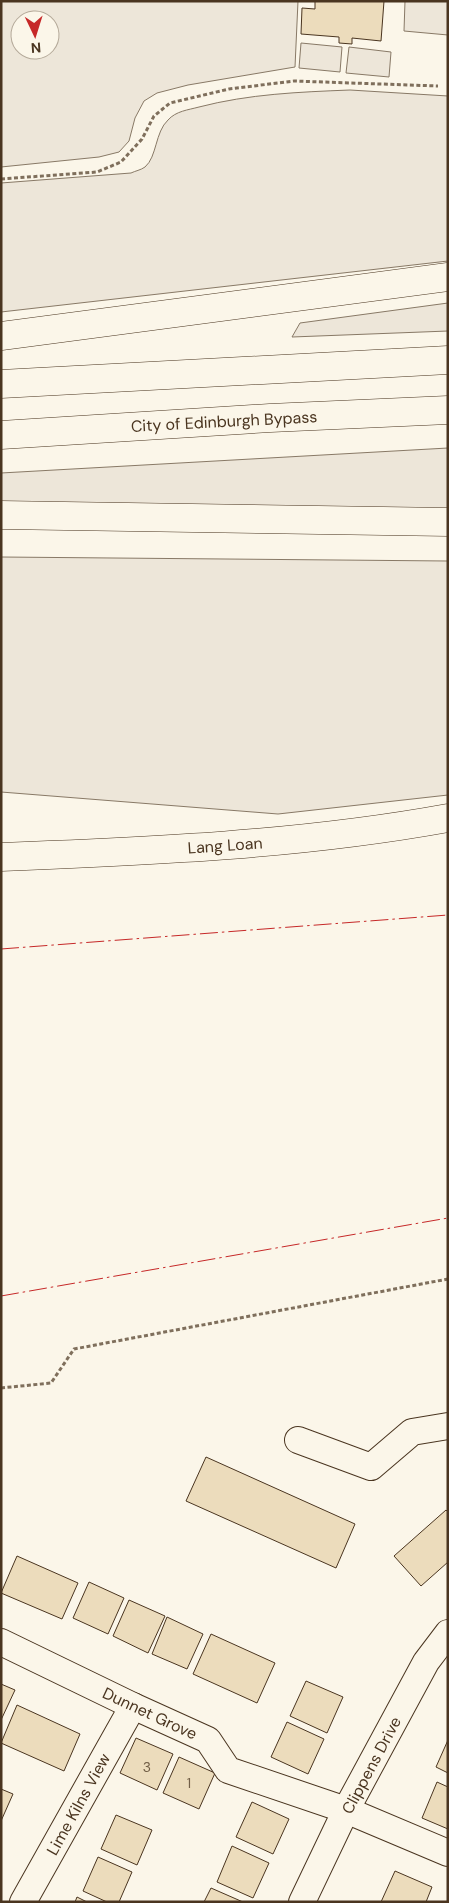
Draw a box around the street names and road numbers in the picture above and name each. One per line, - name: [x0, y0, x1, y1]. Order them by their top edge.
- street label: City of Edinburgh Bypass: [130, 406, 318, 437]
- street label: Lang Loan: [187, 832, 263, 859]
- street label: Dunnet Grove: [99, 1682, 200, 1744]
- street label: Clippens Drive: [337, 1713, 406, 1818]
- street label: Lime Kilns View: [42, 1749, 115, 1859]

